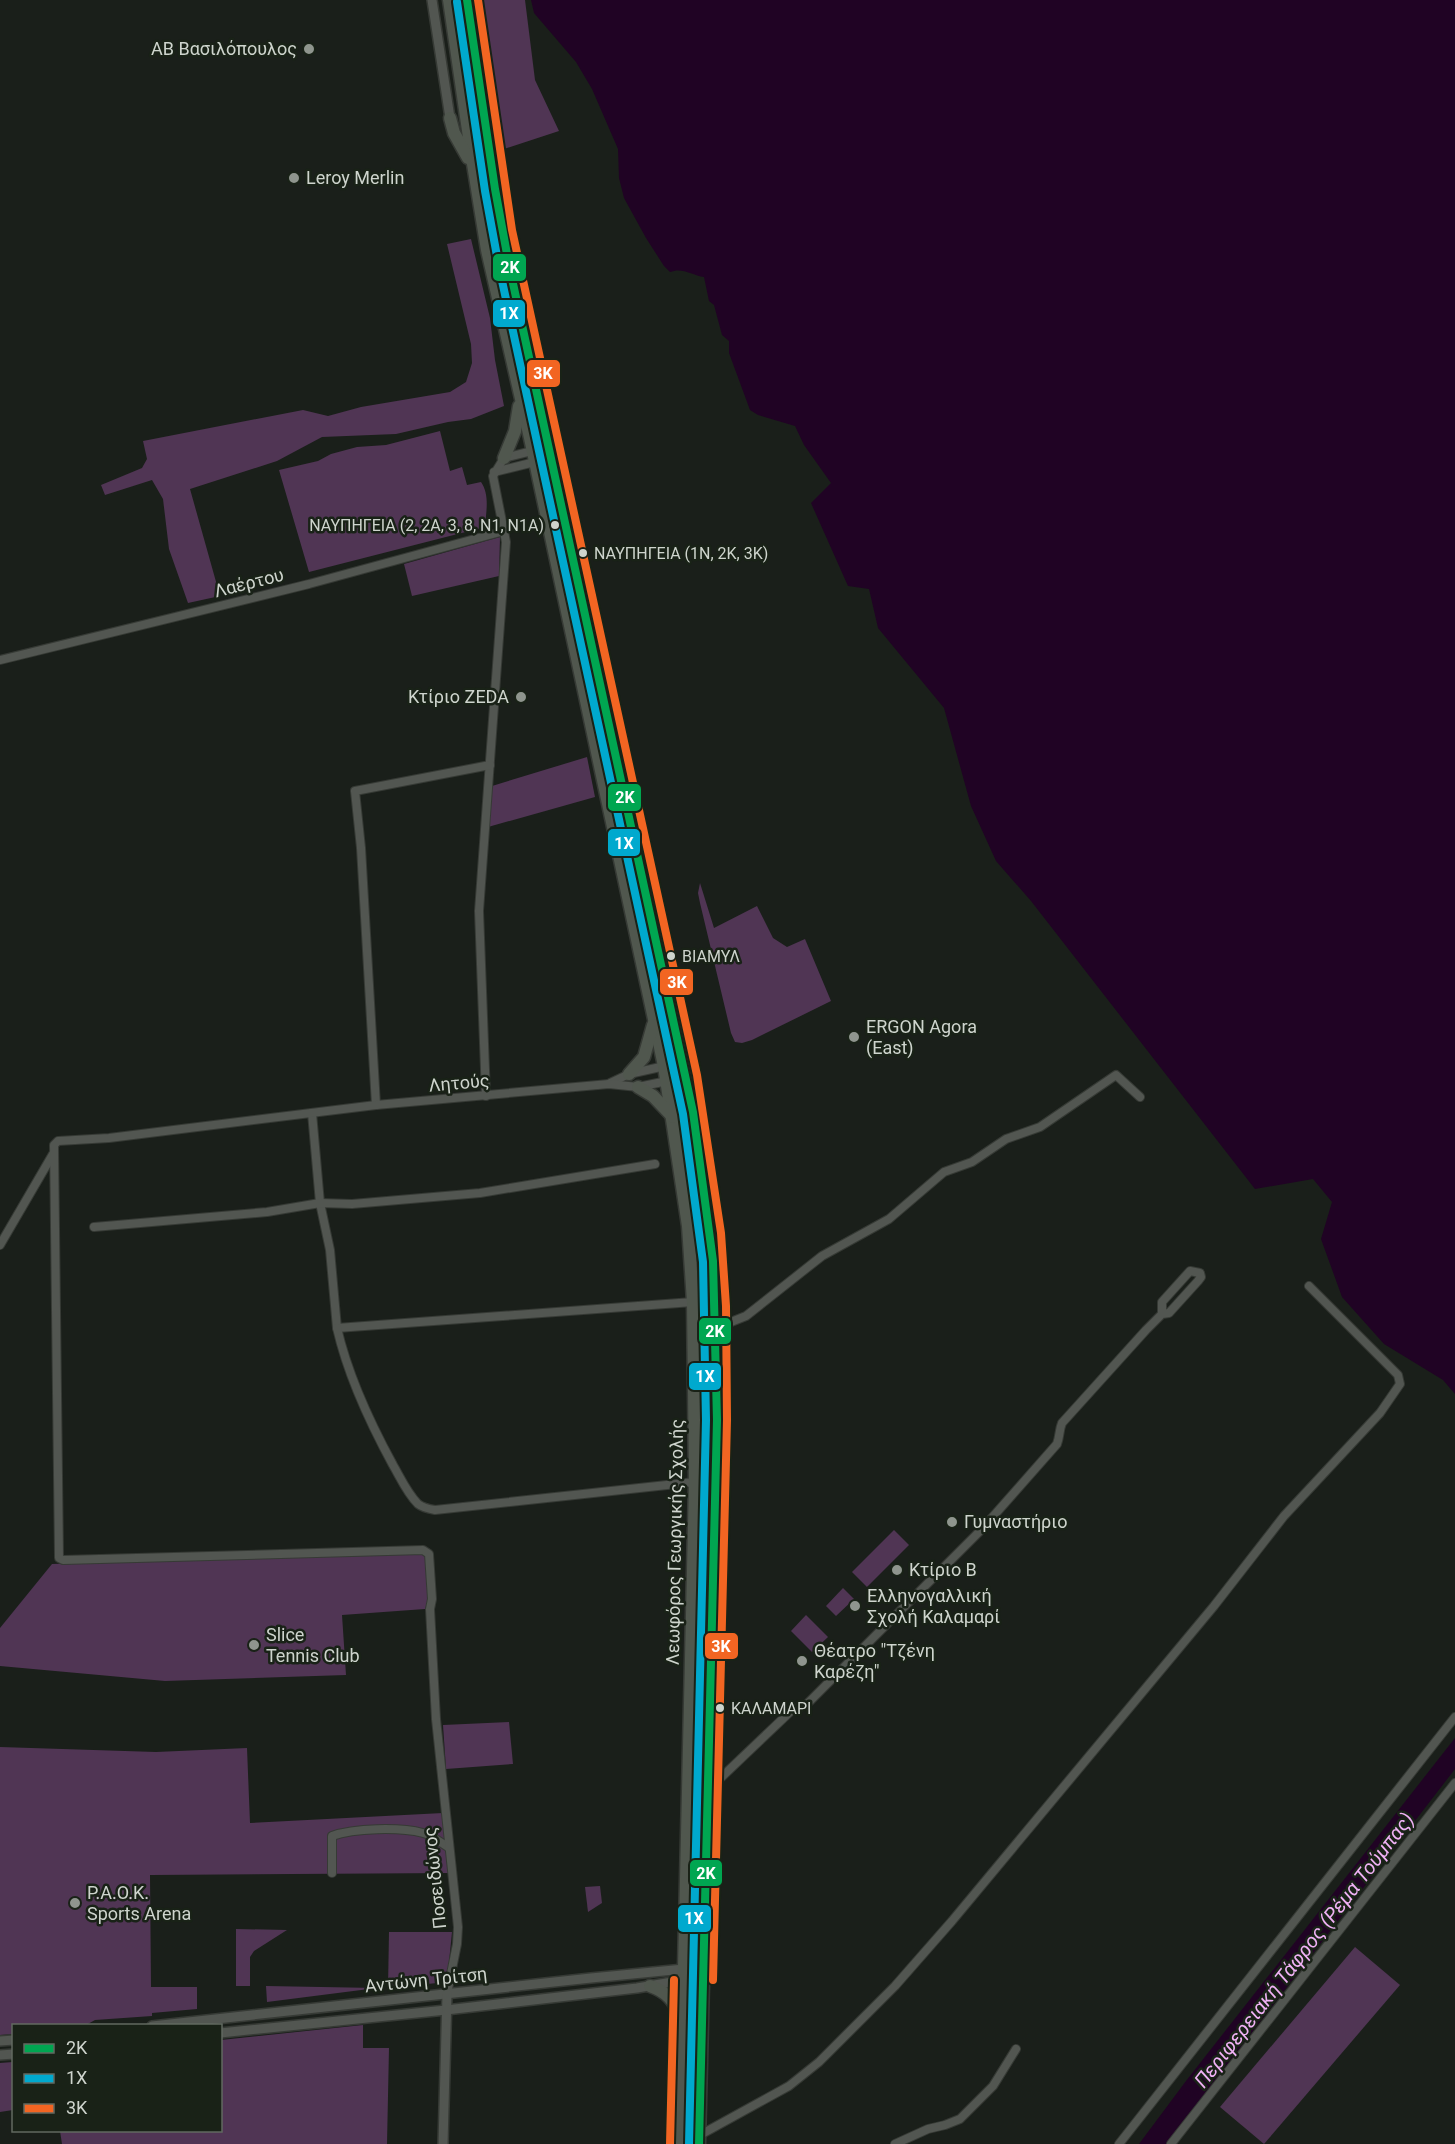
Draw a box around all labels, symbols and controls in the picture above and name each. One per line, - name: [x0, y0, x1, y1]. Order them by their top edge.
- place label: ΑΒ Βασιλόπουλος: [151, 38, 297, 59]
- marker: ΑΒ Βασιλόπουλος: [302, 42, 316, 56]
- place label: Leroy Merlin: [306, 167, 404, 188]
- marker: Leroy Merlin: [287, 171, 301, 185]
- line badge: 2Κ: [492, 253, 527, 282]
- text: 2Κ: [500, 258, 521, 277]
- line badge: 1Χ: [492, 299, 526, 328]
- text: 1Χ: [499, 304, 519, 323]
- line badge: 3Κ: [526, 359, 561, 388]
- text: 3Κ: [533, 364, 554, 383]
- place label: ΝΑΥΠΗΓΕΙΑ (2, 2Α, 3, 8, Ν1, Ν1Α): [309, 516, 544, 535]
- marker: ΝΑΥΠΗΓΕΙΑ (2, 2Α, 3, 8, Ν1, Ν1Α): [549, 519, 561, 531]
- place label: ΝΑΥΠΗΓΕΙΑ (1Ν, 2Κ, 3Κ): [594, 544, 768, 563]
- marker: ΝΑΥΠΗΓΕΙΑ (1Ν, 2Κ, 3Κ): [577, 547, 589, 559]
- street label: Λαέρτου: [212, 564, 286, 601]
- place label: Κτίριο ZEDA: [408, 686, 509, 707]
- marker: Κτίριο ZEDA: [514, 690, 528, 704]
- line badge: 2Κ: [607, 783, 642, 812]
- text: 2Κ: [615, 788, 636, 807]
- line badge: 1Χ: [607, 828, 641, 857]
- text: 1Χ: [614, 834, 634, 853]
- place label: ΒΙΑΜΥΛ: [682, 947, 741, 966]
- marker: ΒΙΑΜΥΛ: [665, 950, 677, 962]
- line badge: 3Κ: [659, 968, 694, 996]
- text: 3Κ: [667, 973, 688, 992]
- place label: ERGON Agora (East): [866, 1016, 977, 1059]
- marker: ERGON Agora (East): [847, 1030, 861, 1044]
- street label: Λητούς: [428, 1069, 490, 1096]
- line badge: 2Κ: [698, 1317, 732, 1345]
- text: 2Κ: [705, 1322, 726, 1341]
- line badge: 1Χ: [688, 1362, 722, 1391]
- text: 1Χ: [695, 1367, 715, 1386]
- street label: Λεωφόρος Γεωργικής Σχολής: [662, 1419, 687, 1665]
- place label: Γυμναστήριο: [964, 1511, 1067, 1532]
- marker: Γυμναστήριο: [945, 1515, 959, 1529]
- place label: Κτίριο Β: [909, 1559, 977, 1580]
- marker: Κτίριο Β: [890, 1563, 904, 1577]
- place label: Ελληνογαλλική Σχολή Καλαμαρί: [867, 1585, 1000, 1627]
- marker: Ελληνογαλλική Σχολή Καλαμαρί: [848, 1599, 862, 1613]
- place label: Slice Tennis Club: [266, 1624, 360, 1666]
- line badge: 3Κ: [704, 1632, 739, 1660]
- text: 3Κ: [711, 1637, 732, 1656]
- marker: Slice Tennis Club: [247, 1638, 261, 1652]
- place label: Θέατρο "Τζένη Καρέζη": [814, 1640, 935, 1682]
- marker: Θέατρο "Τζένη Καρέζη": [795, 1654, 809, 1668]
- place label: ΚΑΛΑΜΑΡΙ: [731, 1699, 811, 1718]
- marker: ΚΑΛΑΜΑΡΙ: [714, 1702, 726, 1714]
- water label: Περιφερειακή Τάφρος (Ρέμα Τούμπας): [1189, 1808, 1419, 2092]
- street label: Ποσειδώνος: [419, 1826, 450, 1930]
- line badge: 2Κ: [689, 1859, 723, 1887]
- text: 2Κ: [696, 1864, 717, 1883]
- place label: P.A.O.K. Sports Arena: [87, 1882, 191, 1924]
- marker: P.A.O.K. Sports Arena: [68, 1896, 82, 1910]
- line badge: 1Χ: [677, 1904, 712, 1933]
- text: 1Χ: [684, 1909, 704, 1928]
- street label: Αντώνη Τρίτση: [364, 1963, 488, 1996]
- legend: [12, 2024, 222, 2132]
- text: 2Κ: [66, 2037, 88, 2058]
- text: 1Χ: [66, 2067, 87, 2088]
- text: 3Κ: [66, 2097, 88, 2118]

